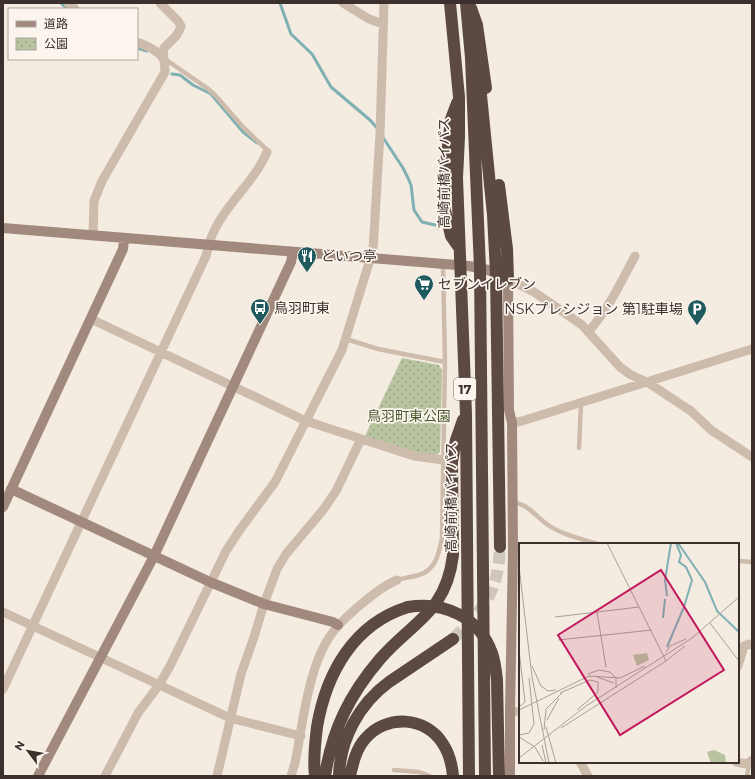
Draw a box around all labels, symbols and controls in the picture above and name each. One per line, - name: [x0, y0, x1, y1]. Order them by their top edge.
- legend: [8, 8, 138, 60]
- text: 道路: [44, 16, 68, 31]
- text: 公園: [44, 36, 68, 51]
- street label: 高崎前橋バイパス: [435, 117, 453, 229]
- restaurant icon: どいつ亭: [296, 245, 318, 273]
- place label: どいつ亭: [321, 247, 377, 265]
- supermarket icon: セブンイレブン: [413, 273, 435, 301]
- place label: セブンイレブン: [438, 275, 536, 293]
- bus stop icon: 鳥羽町東: [249, 297, 271, 325]
- parking icon: NSKプレシジョン 第1駐車場: [686, 298, 708, 326]
- place label: 鳥羽町東: [274, 299, 330, 317]
- place label: NSKプレシジョン 第1駐車場: [504, 300, 683, 318]
- road number: 17: [454, 378, 476, 400]
- park label: 鳥羽町東公園: [367, 407, 451, 425]
- street label: 高崎前橋バイパス: [442, 441, 460, 553]
- inset map: [519, 543, 739, 763]
- north arrow: [8, 731, 48, 771]
- text: N: [11, 738, 28, 753]

